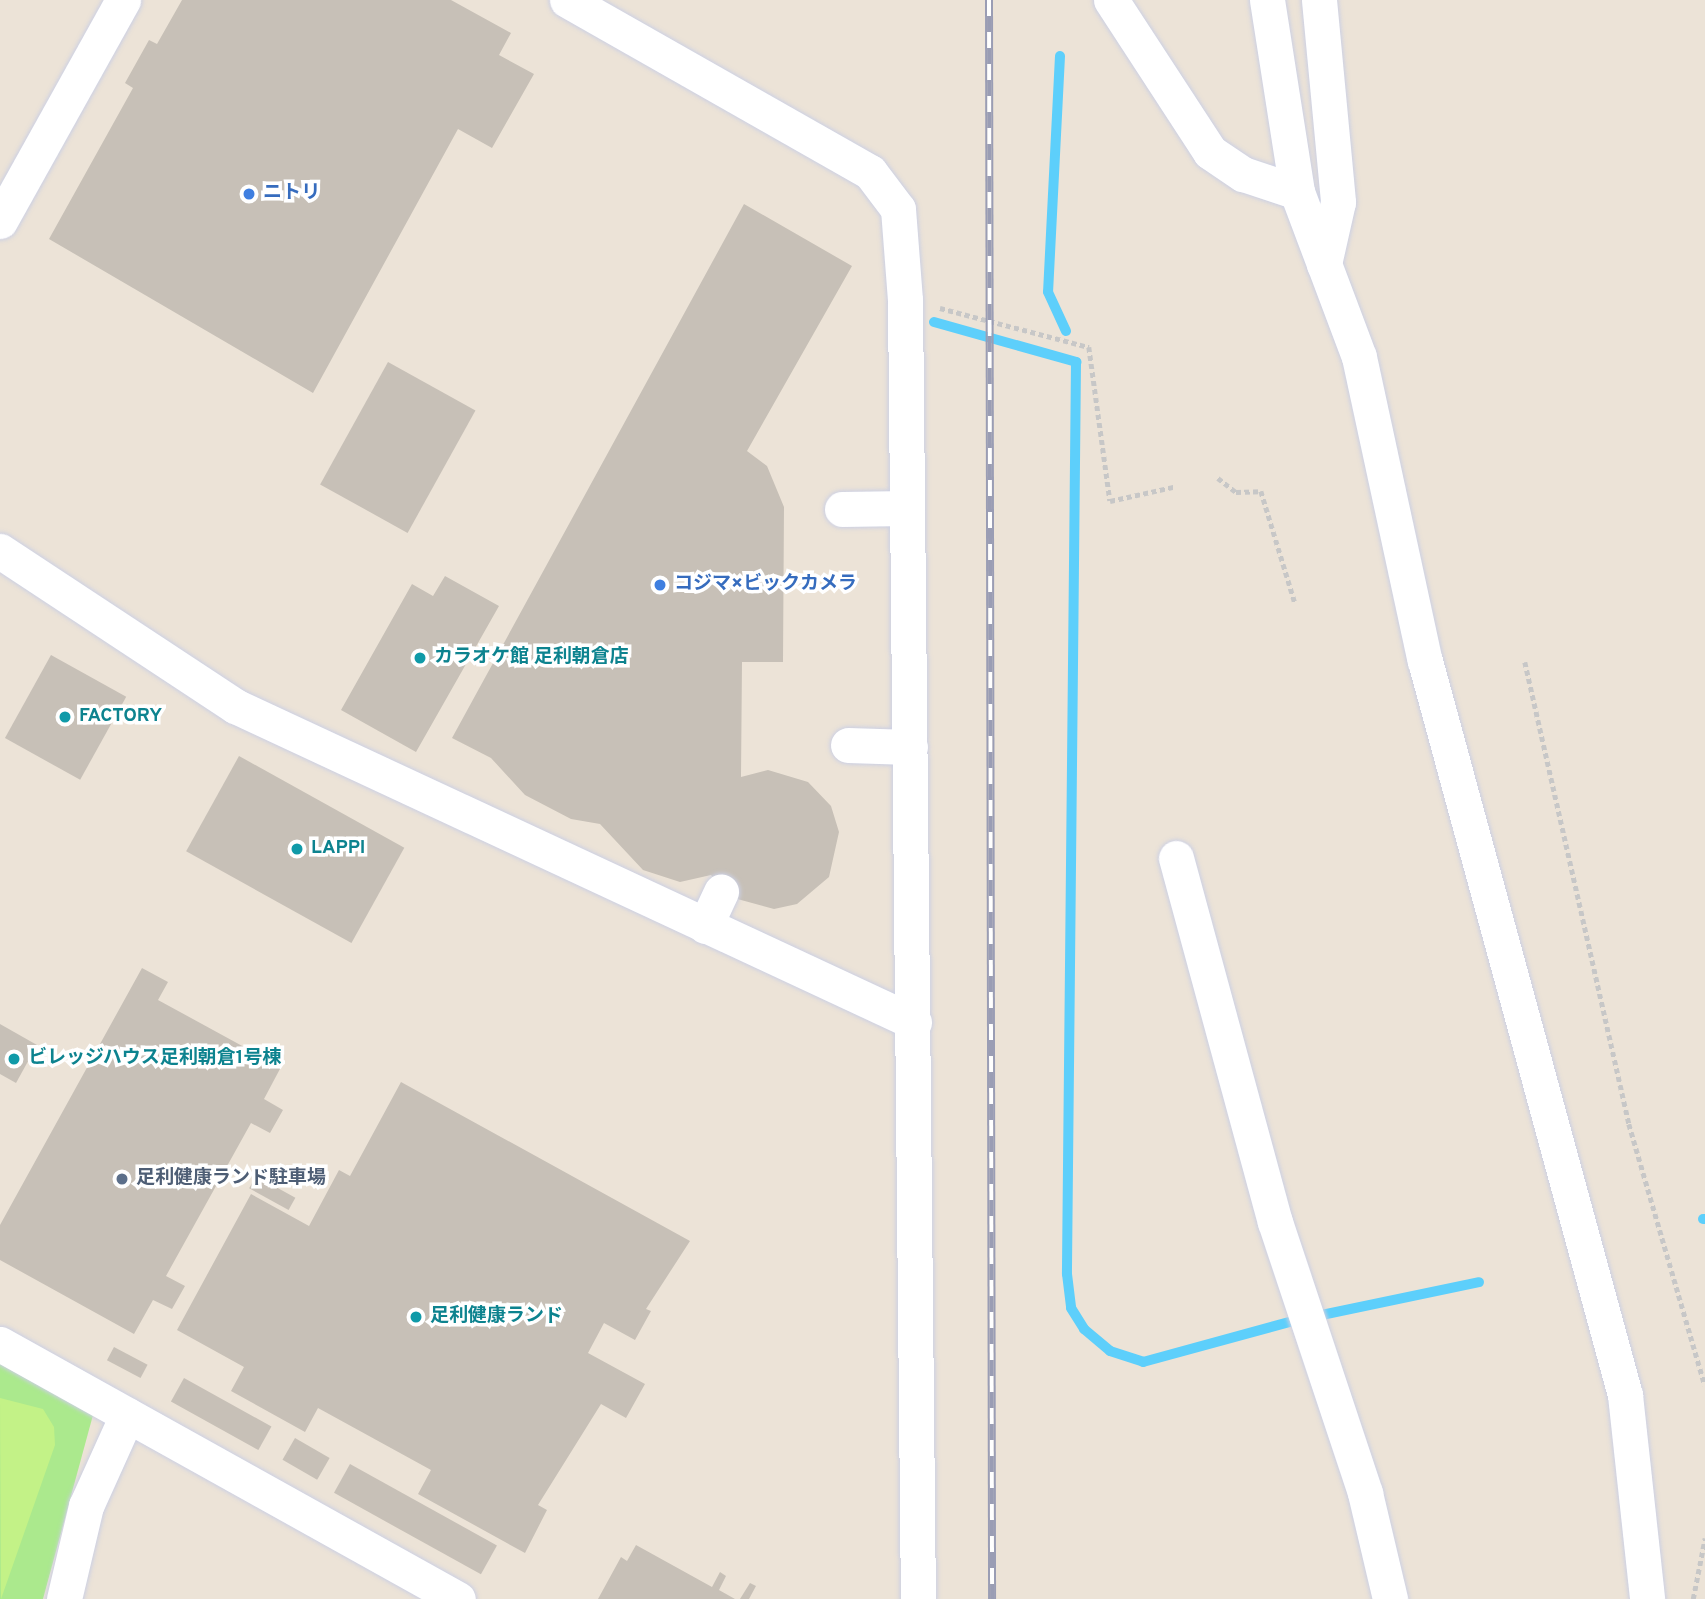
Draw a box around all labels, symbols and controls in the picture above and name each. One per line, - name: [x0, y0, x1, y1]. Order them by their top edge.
- place label: ニトリ: [263, 183, 320, 205]
- marker: ニトリ: [241, 186, 257, 202]
- place label: コジマ×ビックカメラ: [674, 574, 857, 596]
- marker: コジマ×ビックカメラ: [652, 577, 668, 593]
- place label: カラオケ館 足利朝倉店: [434, 647, 629, 669]
- marker: カラオケ館 足利朝倉店: [412, 650, 428, 666]
- place label: FACTORY: [79, 706, 162, 728]
- marker: FACTORY: [57, 709, 73, 725]
- place label: LAPPI: [311, 838, 365, 860]
- marker: LAPPI: [289, 841, 305, 857]
- place label: ビレッジハウス足利朝倉1号棟: [28, 1048, 283, 1070]
- marker: ビレッジハウス足利朝倉1号棟: [6, 1051, 22, 1067]
- place label: 足利健康ランド駐車場: [136, 1168, 326, 1190]
- marker: 足利健康ランド駐車場: [114, 1171, 130, 1187]
- place label: 足利健康ランド: [430, 1306, 563, 1328]
- marker: 足利健康ランド: [408, 1309, 424, 1325]

